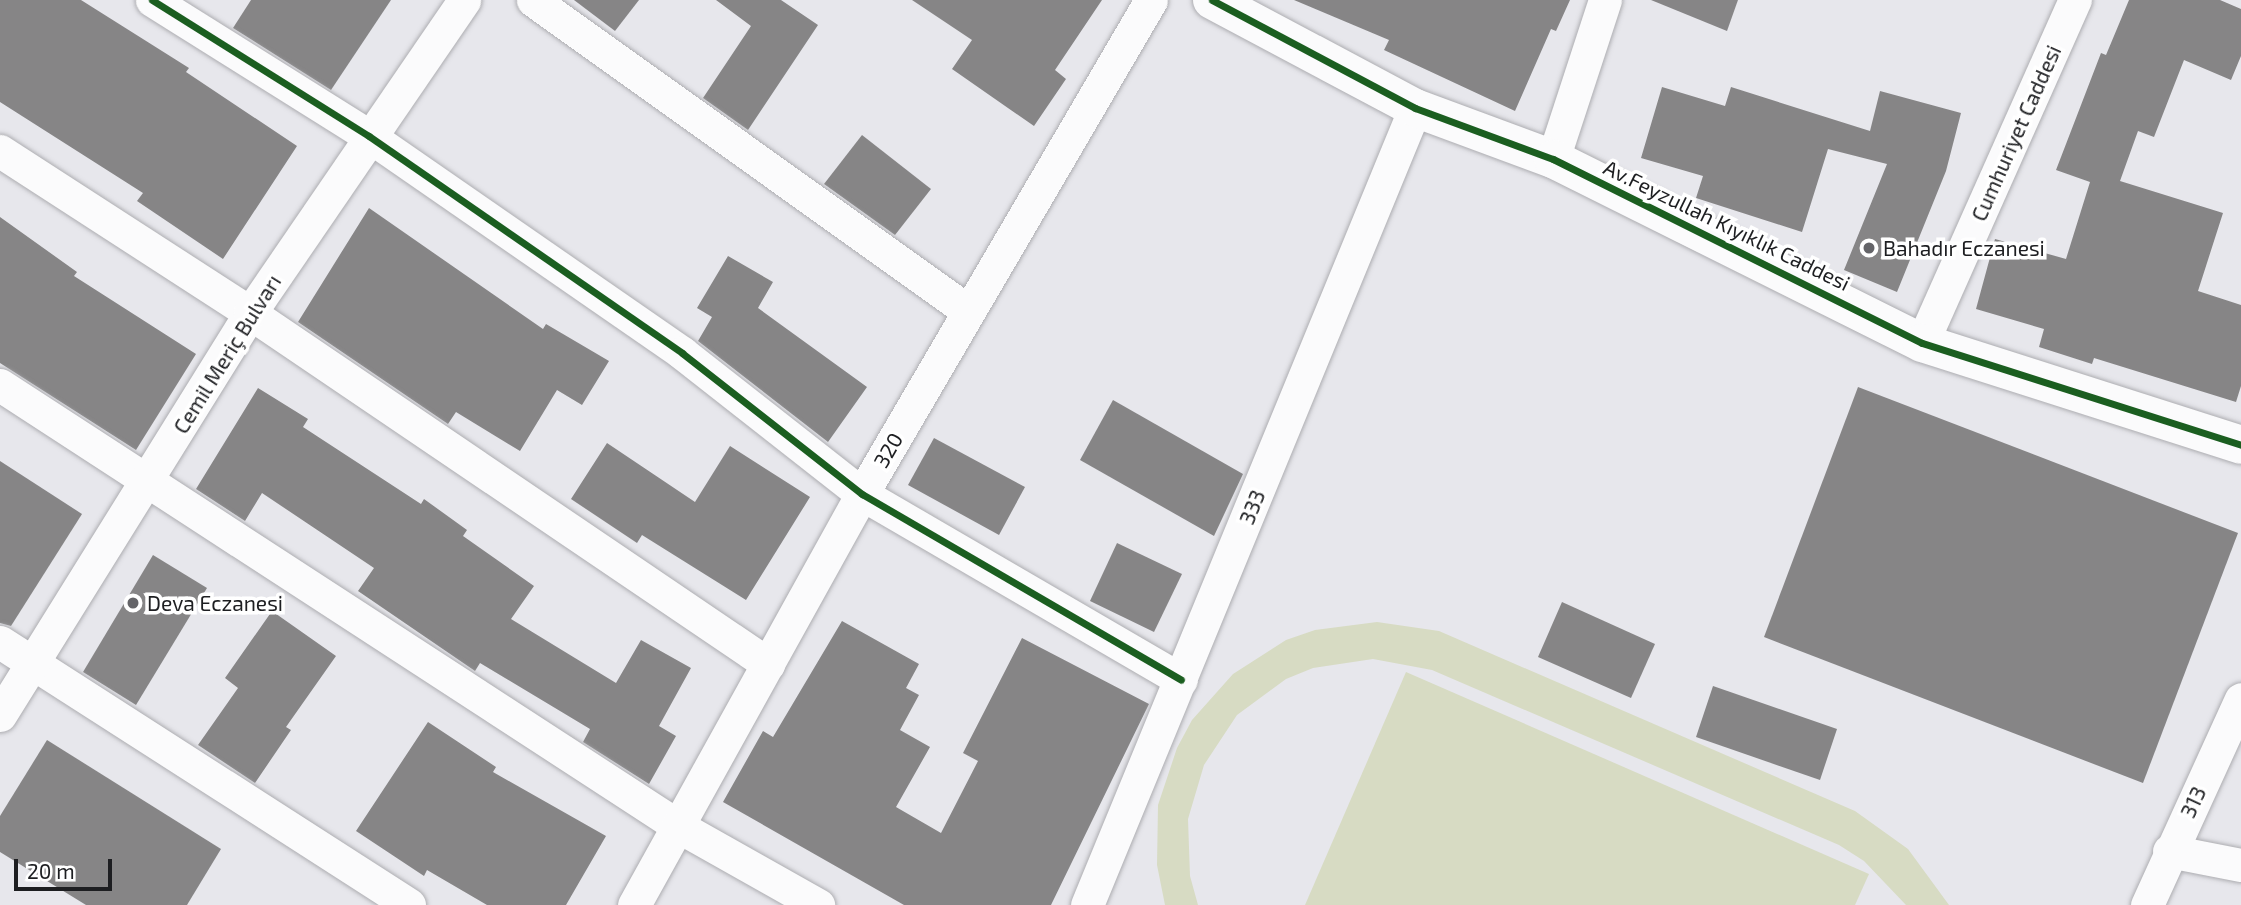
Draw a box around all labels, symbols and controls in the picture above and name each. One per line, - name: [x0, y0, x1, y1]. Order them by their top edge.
- street label: Cumhuriyet Caddesi: [1966, 41, 2066, 225]
- street label: Av.Feyzullah Kıyıklık Caddesi: [1600, 154, 1854, 296]
- place label: Bahadır Eczanesi: [1883, 235, 2045, 261]
- marker: Bahadır Eczanesi: [1861, 240, 1877, 256]
- street label: Cemil Meriç Bulvarı: [168, 270, 286, 438]
- street label: 320: [868, 428, 908, 472]
- street label: 333: [1234, 486, 1270, 528]
- place label: Deva Eczanesi: [147, 590, 283, 616]
- marker: Deva Eczanesi: [125, 595, 141, 611]
- street label: 313: [2175, 782, 2211, 822]
- scale bar: [18, 846, 116, 890]
- text: 20 m: [27, 858, 75, 883]

